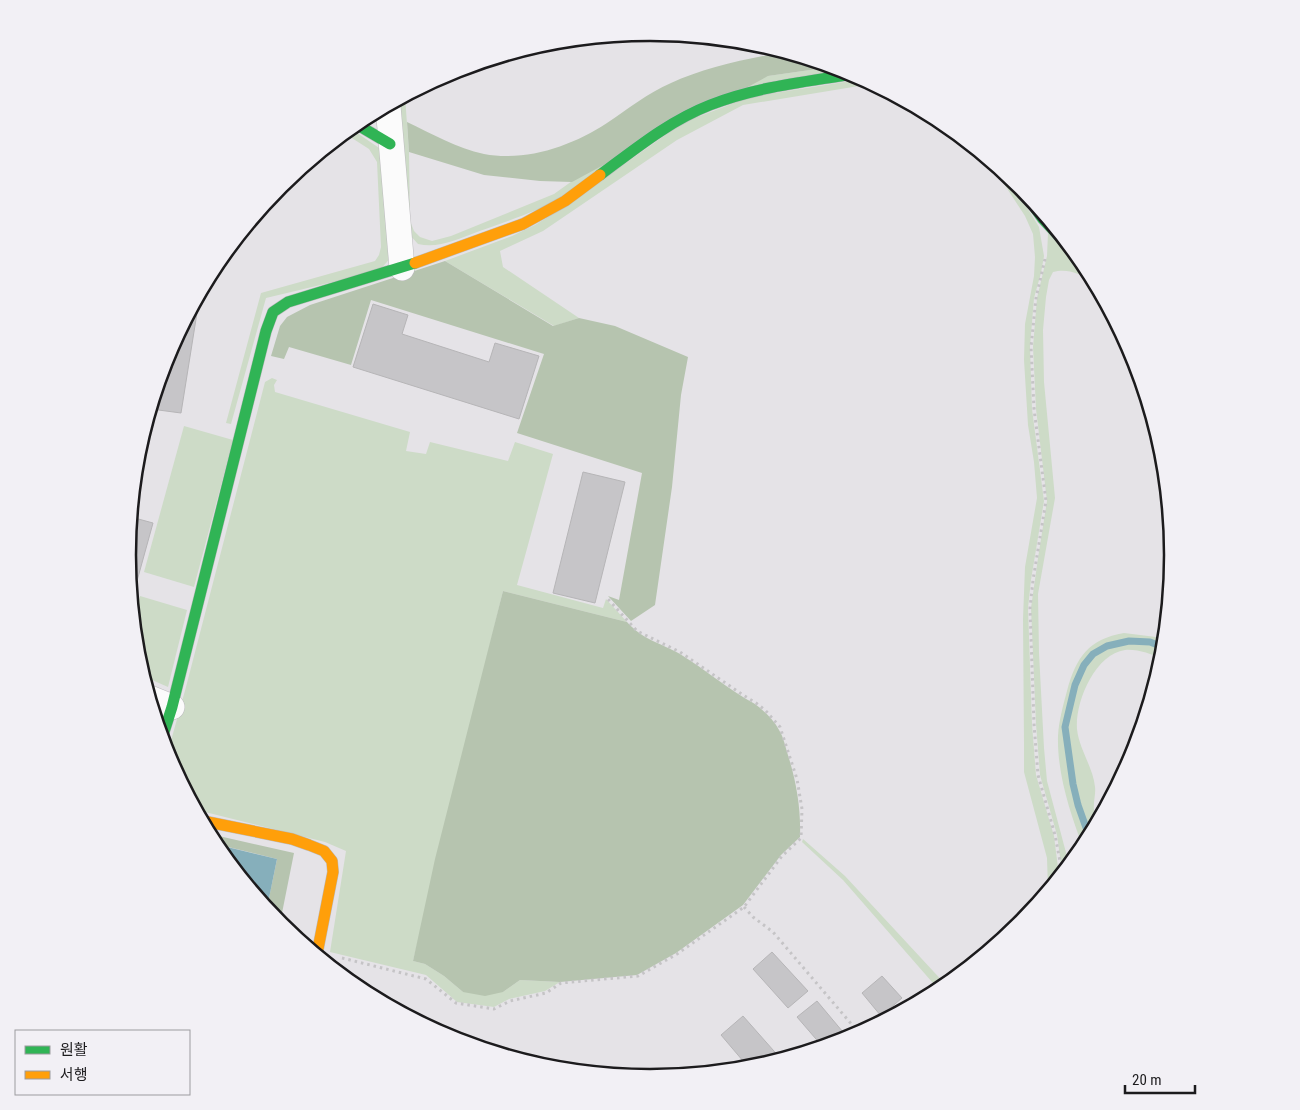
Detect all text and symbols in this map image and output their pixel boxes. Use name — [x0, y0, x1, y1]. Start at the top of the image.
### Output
legend — [15, 1030, 190, 1095]
text: 원활 — [60, 1041, 88, 1059]
scale bar — [1125, 1062, 1195, 1094]
text: 서행 — [60, 1066, 88, 1084]
text: 20 m — [1132, 1071, 1162, 1089]

